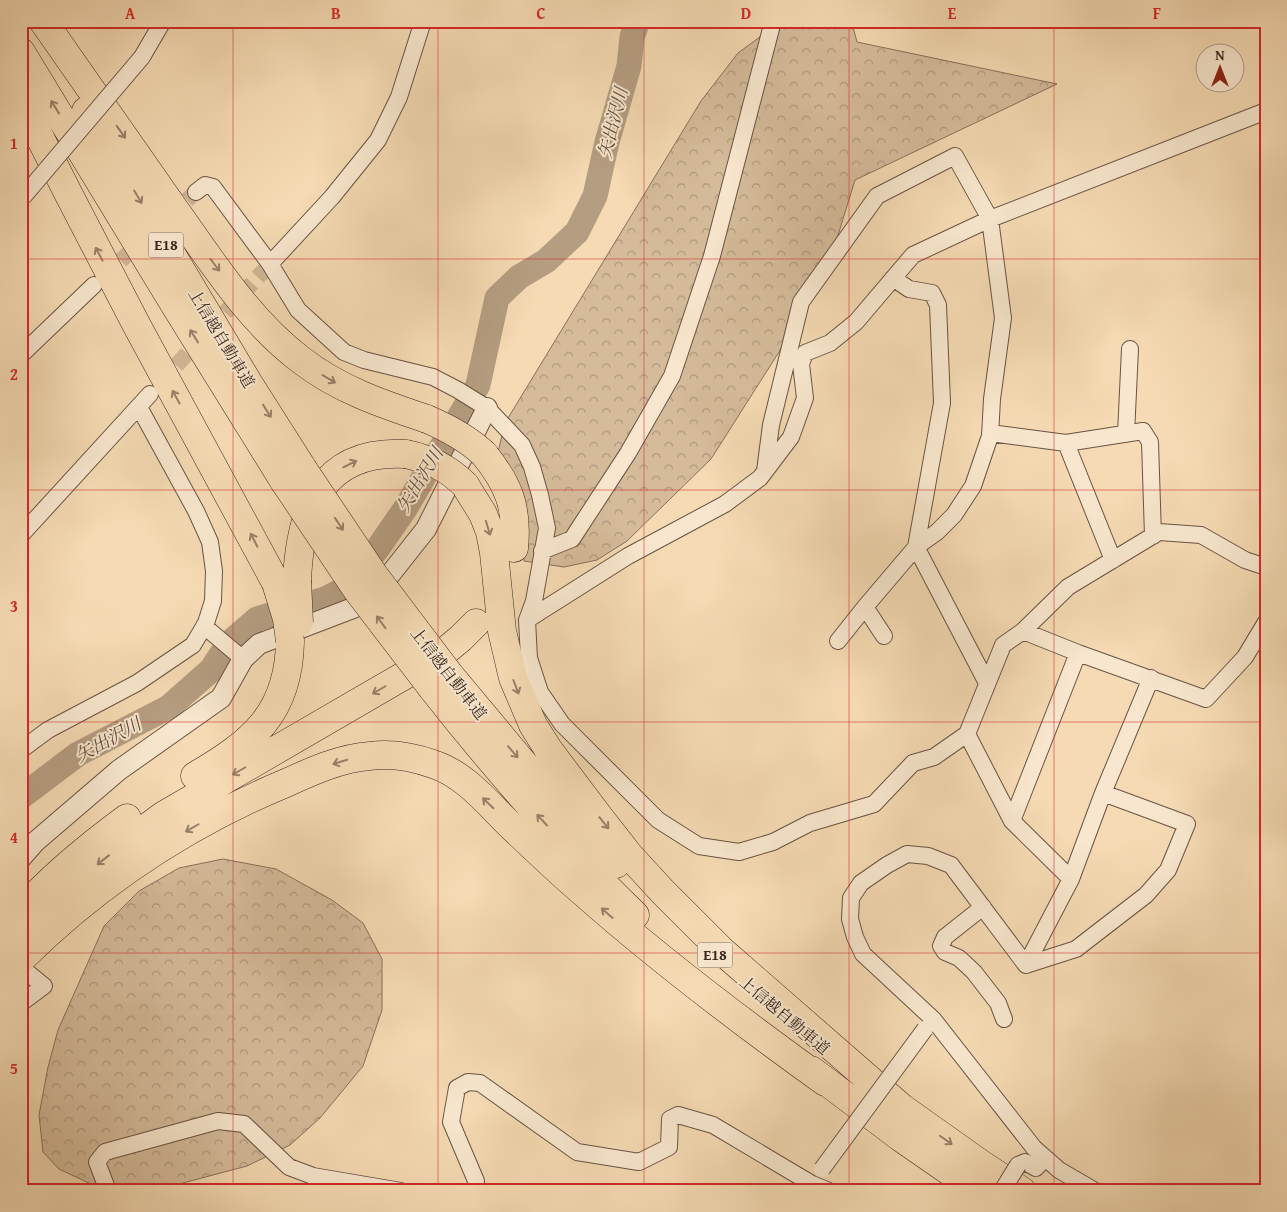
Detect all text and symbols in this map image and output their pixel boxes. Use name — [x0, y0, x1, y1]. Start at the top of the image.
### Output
text: A — [125, 1, 136, 25]
text: B — [331, 1, 341, 25]
text: C — [536, 1, 546, 25]
text: D — [741, 1, 751, 25]
text: E — [948, 1, 957, 25]
text: F — [1153, 1, 1161, 25]
north arrow — [1194, 42, 1244, 92]
text: N — [1215, 45, 1225, 65]
water label: 矢出沢川 — [591, 83, 635, 161]
one-way arrow — [50, 100, 61, 114]
one-way arrow — [116, 125, 126, 139]
text: 1 — [10, 131, 18, 155]
one-way arrow — [133, 189, 143, 203]
road number: E18 — [148, 232, 184, 258]
one-way arrow — [94, 247, 104, 262]
one-way arrow — [210, 258, 220, 272]
street label: 上信越自動車道 — [183, 284, 261, 392]
one-way arrow — [188, 329, 198, 343]
text: 2 — [10, 362, 18, 386]
one-way arrow — [322, 374, 336, 384]
one-way arrow — [171, 390, 181, 405]
one-way arrow — [261, 404, 272, 418]
water label: 矢出沢川 — [389, 440, 451, 518]
one-way arrow — [343, 459, 358, 469]
one-way arrow — [334, 517, 344, 531]
one-way arrow — [483, 520, 493, 536]
one-way arrow — [249, 533, 258, 548]
text: 3 — [10, 594, 18, 618]
one-way arrow — [376, 615, 386, 629]
street label: 上信越自動車道 — [405, 621, 493, 725]
one-way arrow — [512, 679, 521, 695]
one-way arrow — [373, 686, 387, 696]
water label: 矢出沢川 — [70, 709, 148, 769]
one-way arrow — [507, 745, 518, 758]
one-way arrow — [333, 758, 349, 768]
one-way arrow — [232, 767, 246, 777]
one-way arrow — [482, 797, 494, 809]
one-way arrow — [536, 814, 548, 827]
one-way arrow — [598, 816, 609, 829]
one-way arrow — [186, 824, 200, 834]
text: 4 — [10, 825, 18, 849]
one-way arrow — [97, 854, 110, 865]
one-way arrow — [601, 908, 614, 919]
road number: E18 — [698, 942, 732, 968]
street label: 上信越自動車道 — [734, 970, 836, 1060]
text: 5 — [10, 1056, 18, 1080]
one-way arrow — [938, 1135, 952, 1145]

